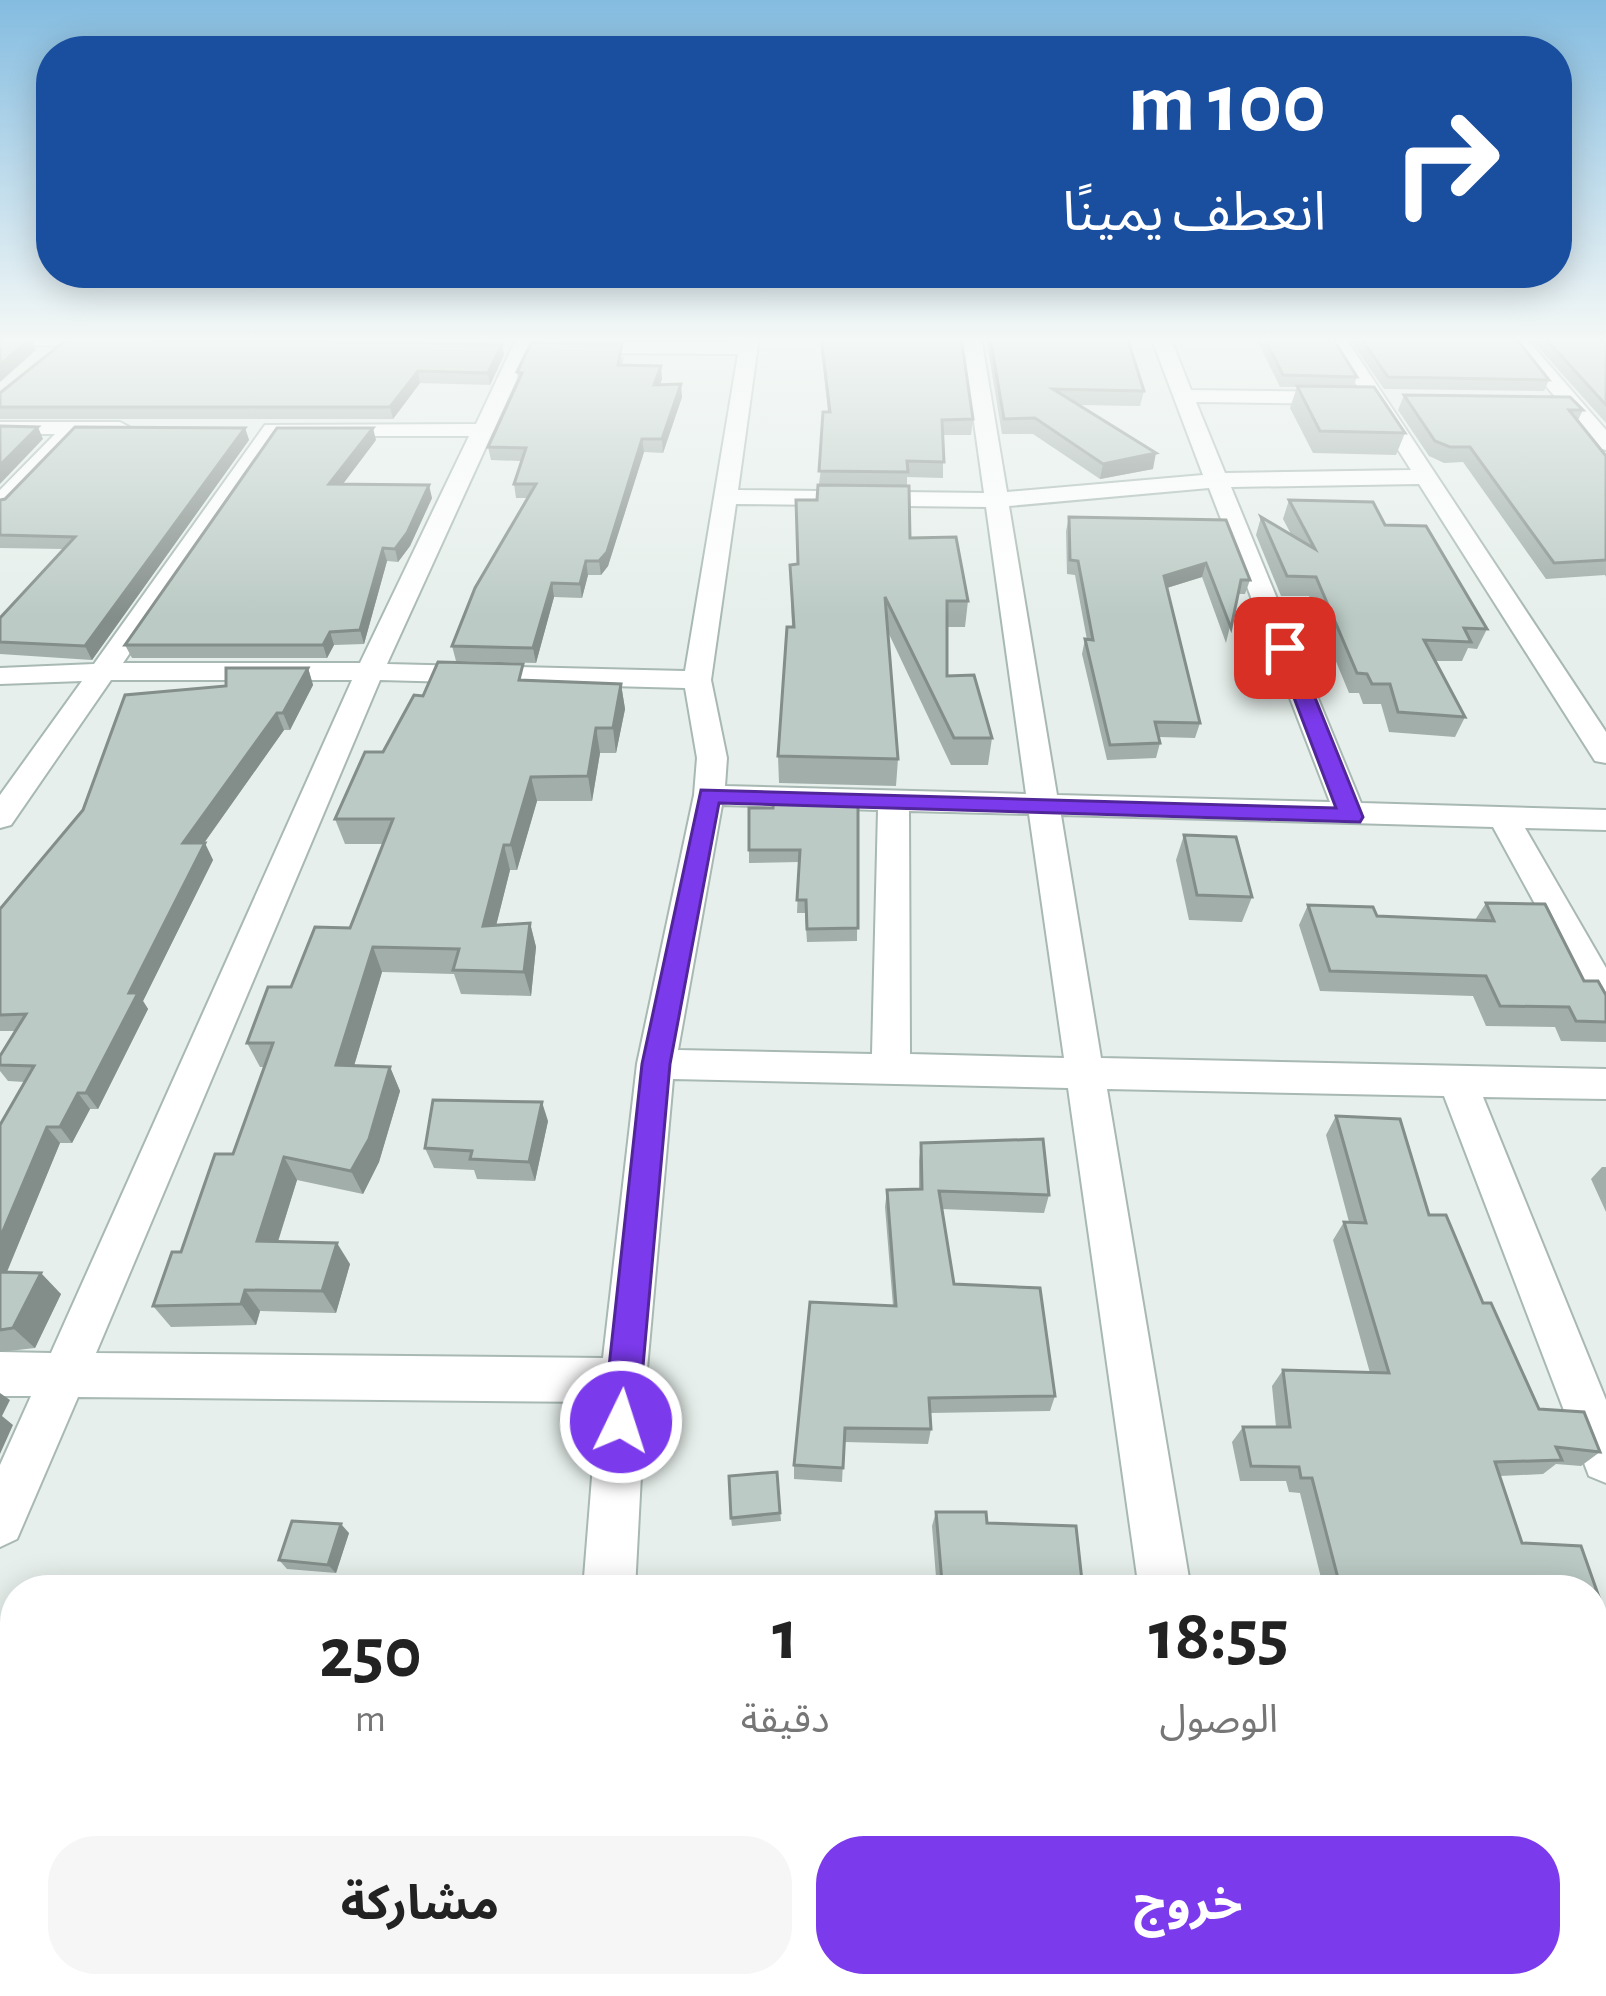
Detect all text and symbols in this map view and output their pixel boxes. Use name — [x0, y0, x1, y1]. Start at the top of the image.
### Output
text: 100 m — [1128, 63, 1326, 147]
icon: right — [1368, 84, 1524, 240]
text: انعطف يمينًا — [1062, 187, 1326, 241]
pin — [1234, 597, 1336, 699]
icon: arrive — [1252, 615, 1318, 681]
position arrow — [558, 1359, 684, 1485]
text: 1 — [772, 1600, 798, 1672]
text: 18:55 — [1149, 1600, 1289, 1672]
text: 250 — [319, 1618, 422, 1690]
text: m — [355, 1700, 386, 1739]
text: دقيقة — [741, 1701, 830, 1740]
text: الوصول — [1160, 1701, 1278, 1740]
button: مشاركة — [48, 1836, 792, 1974]
button: خروج — [816, 1836, 1560, 1974]

